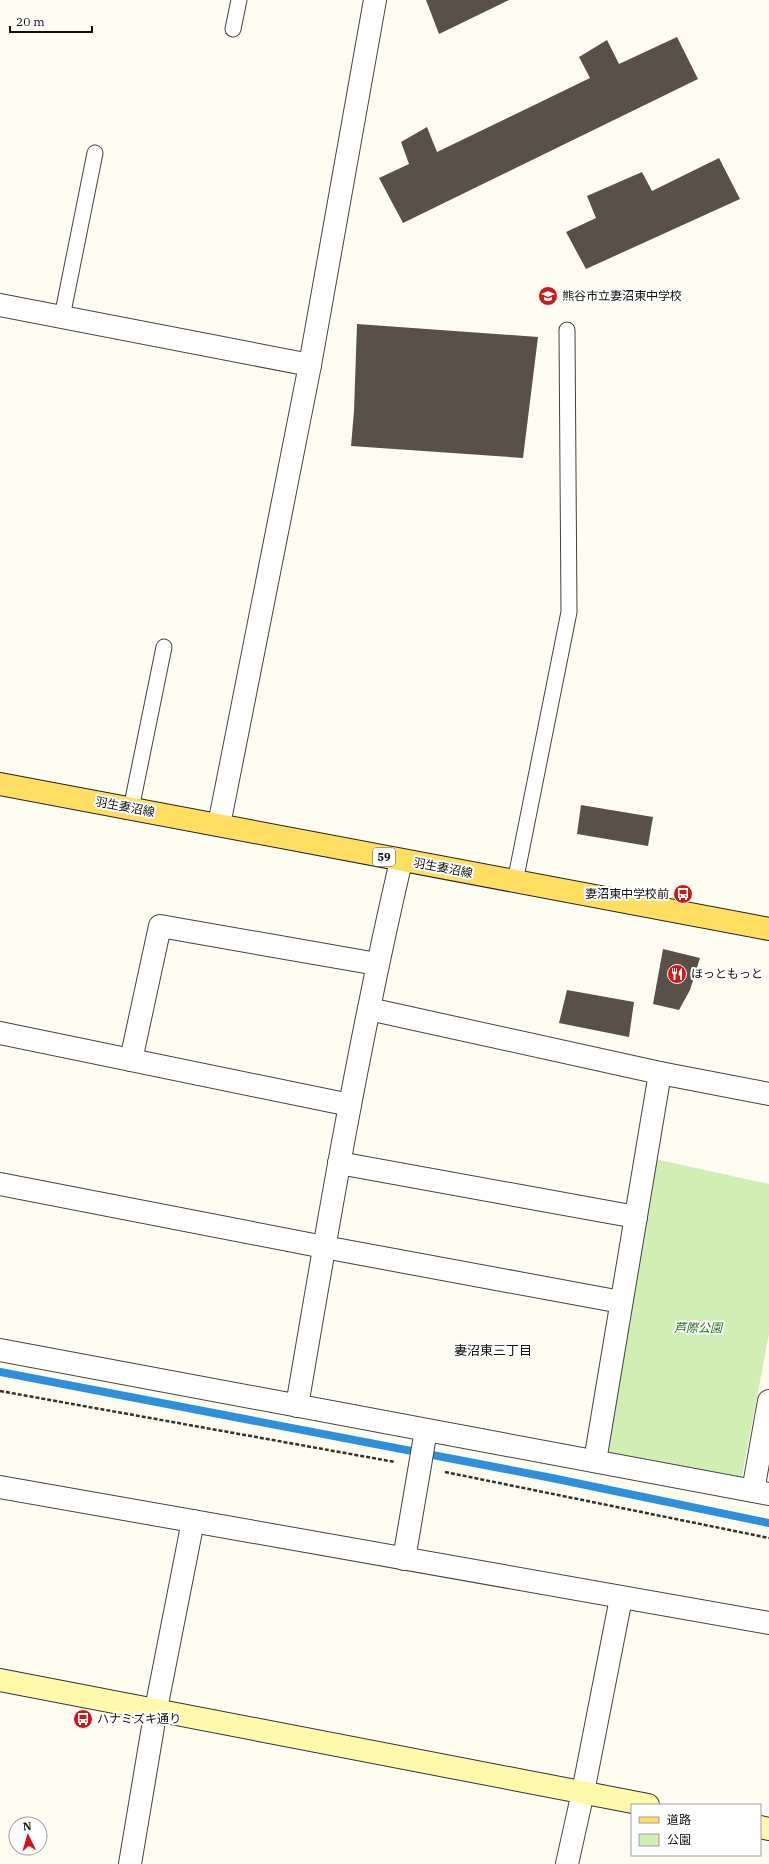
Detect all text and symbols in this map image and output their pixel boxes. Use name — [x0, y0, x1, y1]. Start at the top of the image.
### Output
scale bar — [10, 8, 92, 34]
text: 20 m — [16, 14, 45, 29]
school or university icon: 熊谷市立妻沼東中学校 — [537, 285, 559, 307]
place label: 熊谷市立妻沼東中学校 — [562, 288, 682, 303]
street label: 羽生妻沼線 — [94, 793, 156, 820]
road number: 59 — [373, 848, 395, 866]
street label: 羽生妻沼線 — [412, 854, 474, 881]
bus stop icon: 妻沼東中学校前 — [672, 883, 694, 905]
place label: 妻沼東中学校前 — [585, 886, 669, 901]
restaurant icon: ほっともっと — [666, 963, 688, 985]
place label: ほっともっと — [691, 966, 763, 981]
park label: 芦際公園 — [674, 1320, 724, 1335]
district label: 妻沼東三丁目 — [454, 1342, 532, 1359]
bus stop icon: ハナミズキ通り — [72, 1708, 94, 1730]
place label: ハナミズキ通り — [97, 1711, 181, 1726]
legend — [631, 1804, 761, 1856]
text: 道路 — [667, 1812, 691, 1827]
north arrow — [8, 1816, 48, 1856]
text: N — [22, 1819, 32, 1833]
text: 公園 — [667, 1832, 691, 1847]

